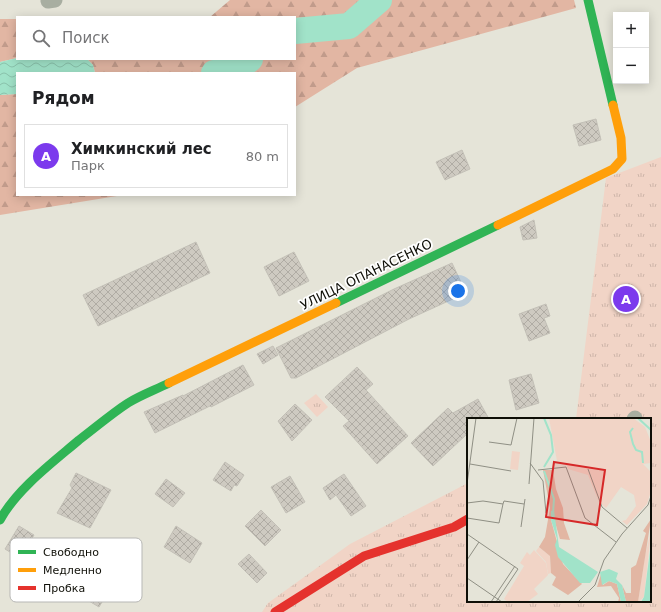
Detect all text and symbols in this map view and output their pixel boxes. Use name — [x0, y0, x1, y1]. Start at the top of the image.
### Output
map controls — [613, 12, 649, 84]
button: + — [613, 12, 649, 48]
search box — [16, 16, 296, 60]
icon: search — [30, 27, 52, 49]
text: Поиск — [62, 29, 110, 47]
button: − — [613, 48, 649, 84]
text: Рядом — [32, 88, 95, 108]
text: Химкинский лес — [71, 140, 212, 158]
text: A — [41, 149, 51, 164]
text: 80 m — [246, 149, 279, 164]
text: Парк — [71, 158, 105, 173]
street label: УЛИЦА ОПАНАСЕНКО — [298, 236, 435, 313]
your location — [448, 281, 468, 301]
pin: A — [613, 284, 639, 314]
inset map — [467, 418, 651, 602]
legend — [10, 538, 142, 602]
text: Свободно — [43, 546, 99, 559]
text: Медленно — [43, 564, 102, 577]
text: Пробка — [43, 582, 85, 595]

